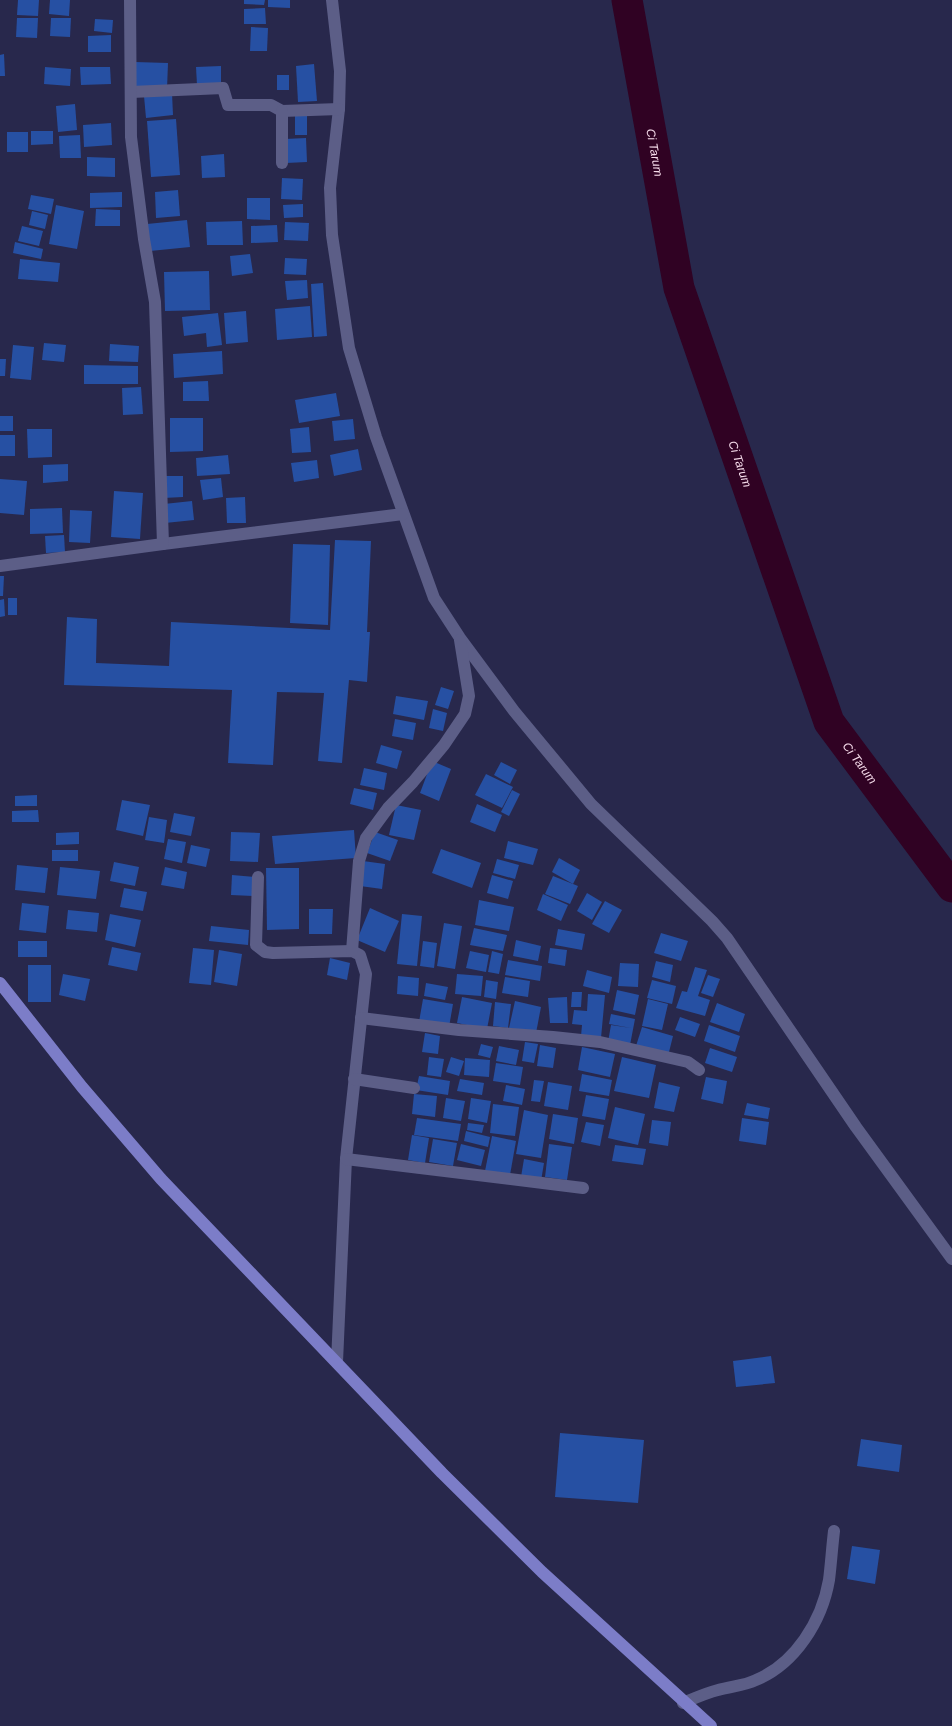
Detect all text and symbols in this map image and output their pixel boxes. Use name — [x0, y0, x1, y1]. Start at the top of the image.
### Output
water label: Ci Tarum — [643, 128, 666, 178]
water label: Ci Tarum — [725, 439, 754, 489]
water label: Ci Tarum — [840, 739, 880, 787]

